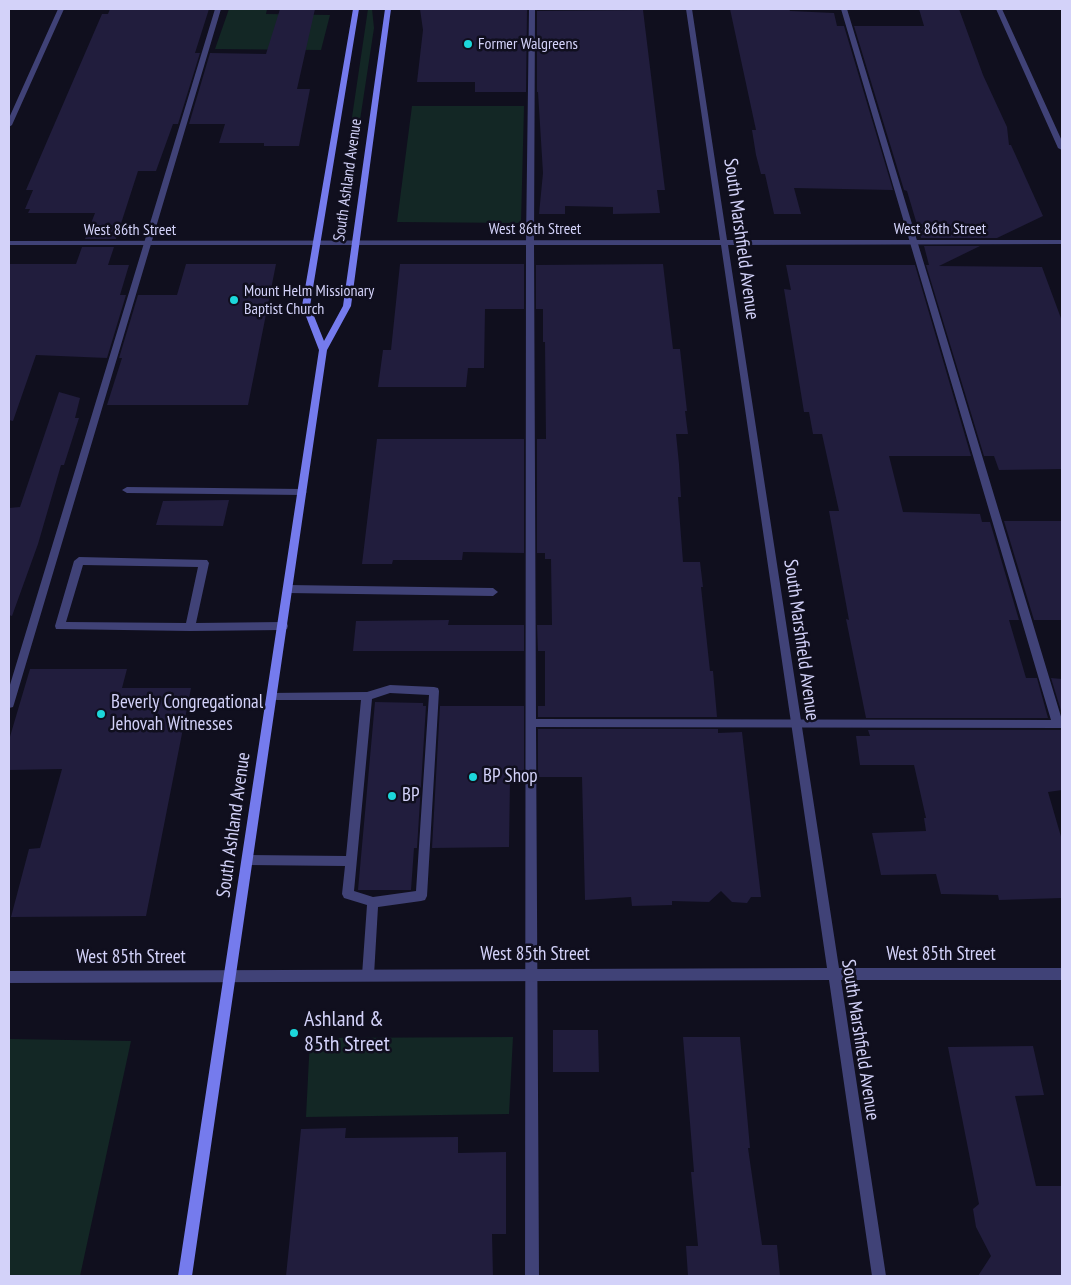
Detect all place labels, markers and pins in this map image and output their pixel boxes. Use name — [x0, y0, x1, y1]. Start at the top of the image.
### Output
place label: Former Walgreens — [478, 34, 578, 54]
marker: Former Walgreens — [462, 38, 474, 50]
place label: Mount Helm Missionary Baptist Church — [244, 281, 374, 319]
marker: Mount Helm Missionary Baptist Church — [228, 294, 240, 306]
place label: Beverly Congregational Jehovah Witnesses — [111, 692, 263, 736]
marker: Beverly Congregational Jehovah Witnesses — [95, 708, 107, 720]
place label: BP Shop — [483, 766, 538, 788]
marker: BP Shop — [467, 771, 479, 783]
place label: BP — [402, 785, 420, 807]
marker: BP — [386, 790, 398, 802]
place label: Ashland & 85th Street — [304, 1007, 390, 1058]
marker: Ashland & 85th Street — [288, 1027, 300, 1039]

